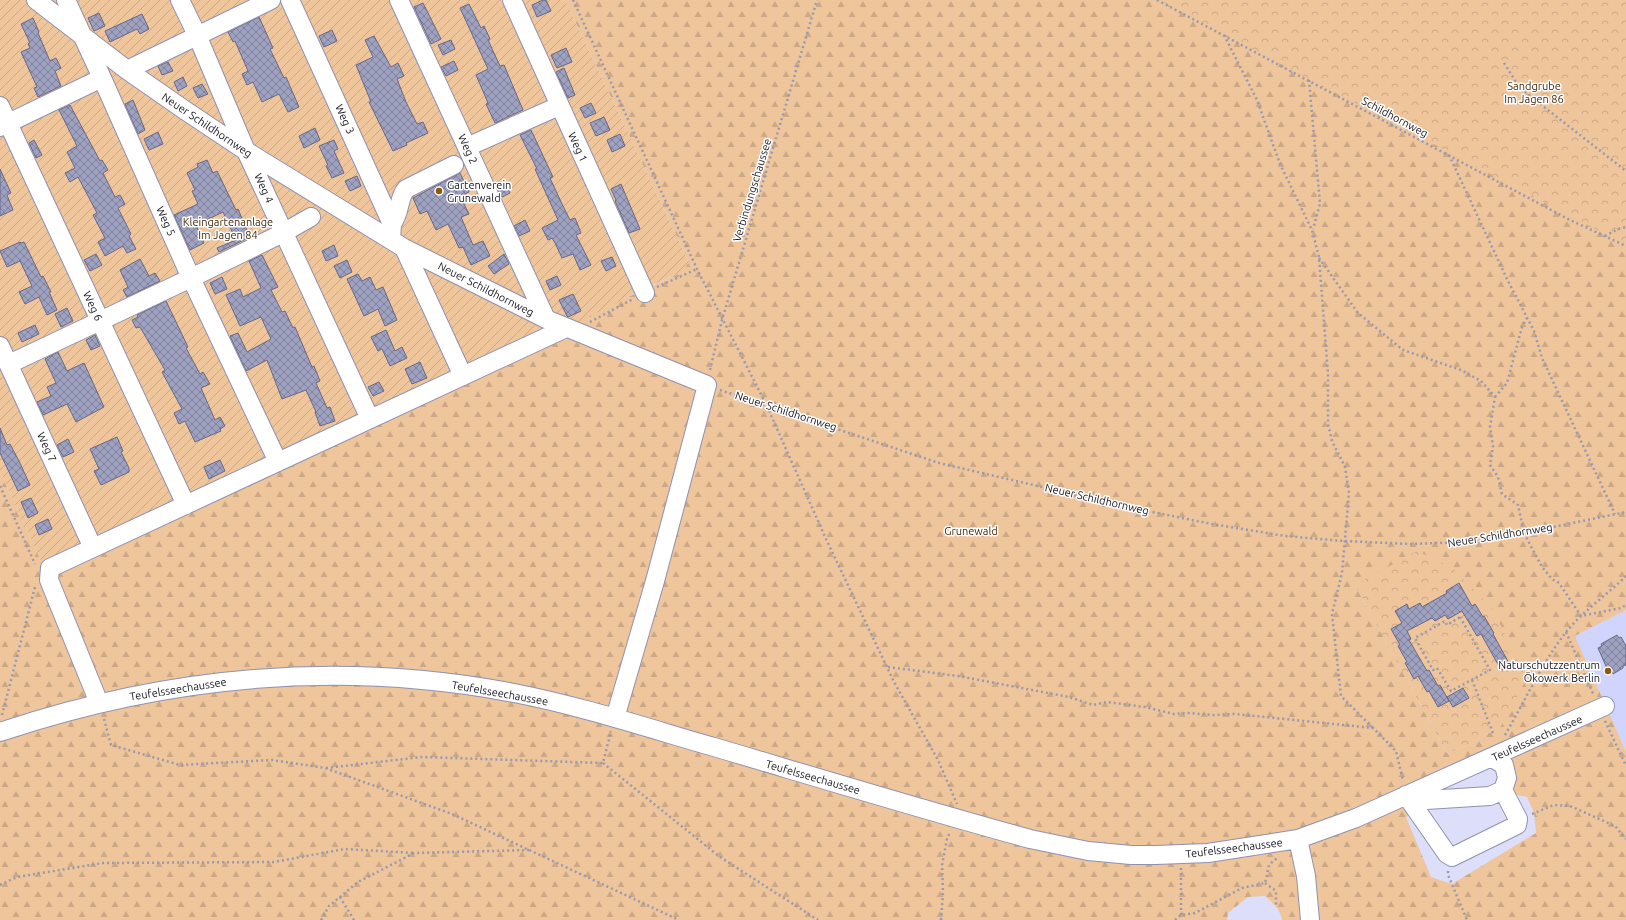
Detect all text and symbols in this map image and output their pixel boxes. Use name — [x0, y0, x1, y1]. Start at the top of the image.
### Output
park label: Sandgrube Im Jagen 86 — [1504, 80, 1564, 105]
street label: Neuer Schildhornweg — [160, 90, 254, 160]
street label: Schildhornweg — [1360, 95, 1430, 139]
street label: Weg 3 — [333, 102, 357, 136]
street label: Weg 1 — [566, 130, 590, 164]
street label: Weg 2 — [456, 132, 480, 166]
street label: Verbindungschaussee — [731, 137, 773, 243]
street label: Weg 4 — [252, 171, 276, 205]
place label: Gartenverein Grunewald — [447, 179, 511, 204]
marker: Gartenverein Grunewald — [434, 186, 444, 196]
street label: Weg 5 — [154, 204, 178, 238]
park label: Kleingartenanlage Im Jagen 84 — [183, 216, 273, 241]
street label: Neuer Schildhornweg — [436, 260, 536, 318]
street label: Weg 6 — [81, 289, 105, 323]
street label: Neuer Schildhornweg — [734, 389, 838, 433]
street label: Weg 7 — [35, 430, 59, 464]
street label: Neuer Schildhornweg — [1044, 481, 1150, 517]
street label: Neuer Schildhornweg — [1447, 521, 1553, 549]
park label: Grunewald — [944, 525, 998, 537]
place label: Naturschutzzentrum Ökowerk Berlin — [1498, 659, 1600, 684]
marker: Naturschutzzentrum Ökowerk Berlin — [1603, 666, 1613, 676]
street label: Teufelsseechaussee — [129, 675, 227, 703]
street label: Teufelsseechaussee — [451, 679, 549, 707]
street label: Teufelsseechaussee — [1490, 713, 1584, 763]
street label: Teufelsseechaussee — [764, 758, 862, 796]
street label: Teufelsseechaussee — [1185, 836, 1283, 860]

